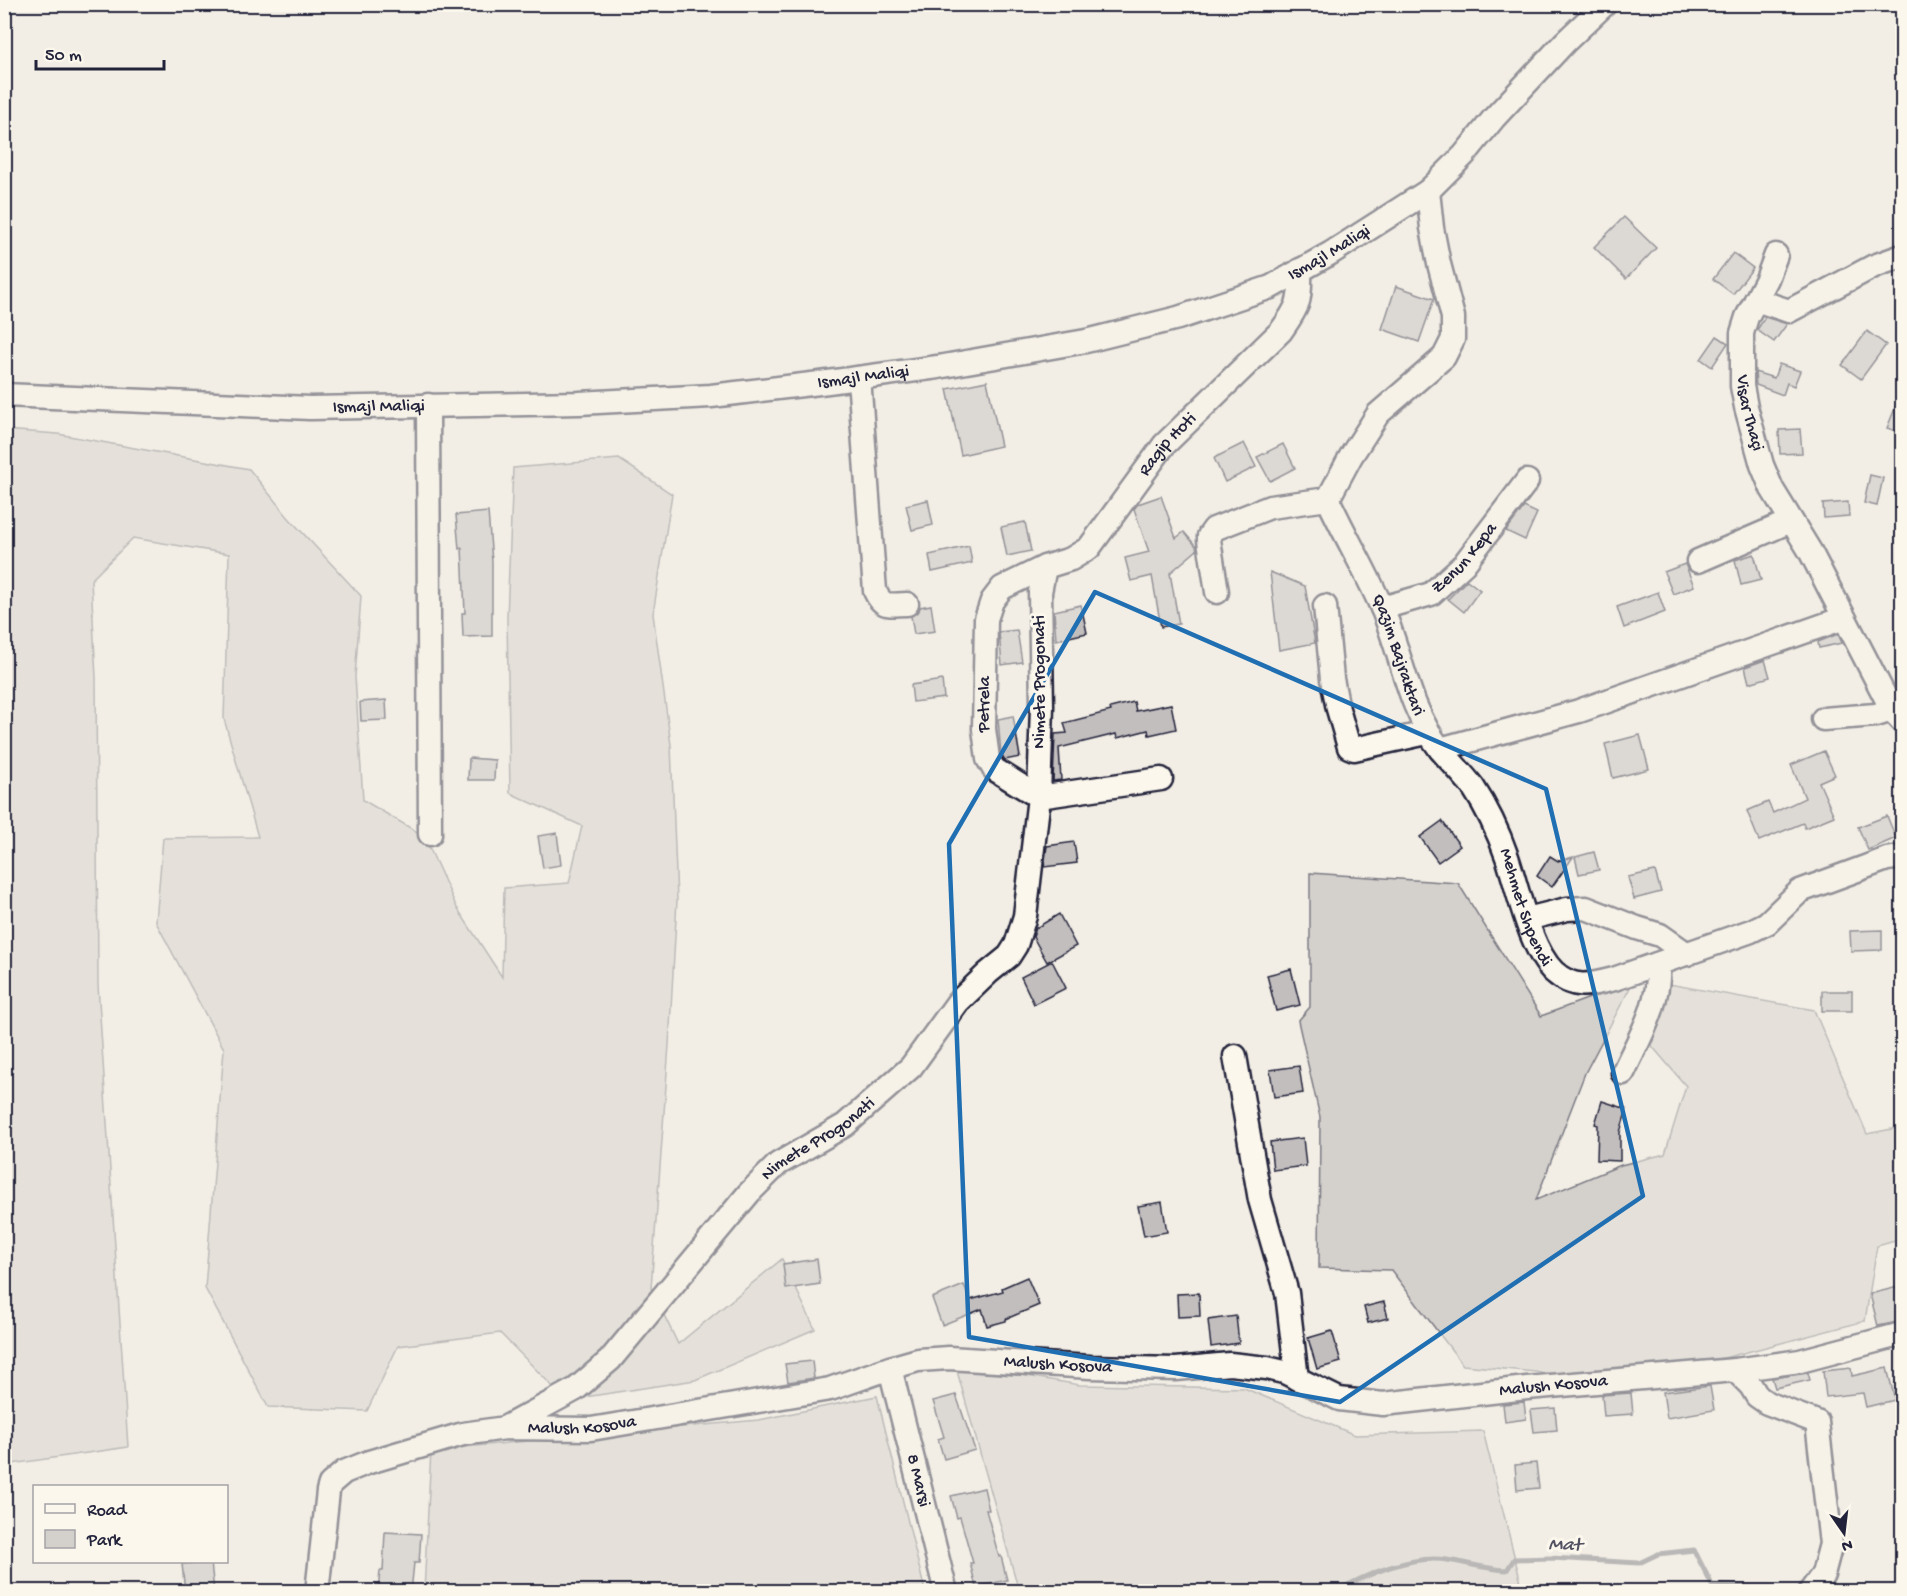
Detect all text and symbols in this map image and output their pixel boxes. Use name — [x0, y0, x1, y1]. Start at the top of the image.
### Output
scale bar — [36, 33, 164, 71]
text: 50 m — [45, 46, 82, 67]
street label: Ismajl Maliqi — [1284, 220, 1374, 286]
street label: Ismajl Maliqi — [816, 361, 911, 394]
street label: Visar Thaçi — [1731, 374, 1768, 453]
street label: Ismajl Maliqi — [332, 395, 425, 418]
street label: Ragip Hoti — [1134, 408, 1201, 480]
street label: Zenun Kepa — [1427, 518, 1503, 599]
street label: Qazim Bajraktari — [1367, 591, 1429, 719]
street label: Nimete Progonati — [1030, 615, 1051, 749]
street label: Petrela — [973, 675, 995, 734]
street label: Mehmet Shpendi — [1494, 846, 1556, 971]
street label: Nimete Progonati — [757, 1093, 880, 1185]
street label: Malush Kosova — [1003, 1351, 1113, 1378]
street label: Malush Kosova — [1498, 1370, 1609, 1402]
street label: Malush Kosova — [528, 1411, 639, 1440]
street label: 8 Marsi — [901, 1452, 935, 1509]
legend — [33, 1485, 228, 1563]
text: Road — [87, 1501, 128, 1522]
north arrow — [1814, 1503, 1874, 1563]
text: Park — [86, 1531, 123, 1552]
water label: Mat — [1548, 1534, 1586, 1558]
text: N — [1839, 1534, 1854, 1555]

